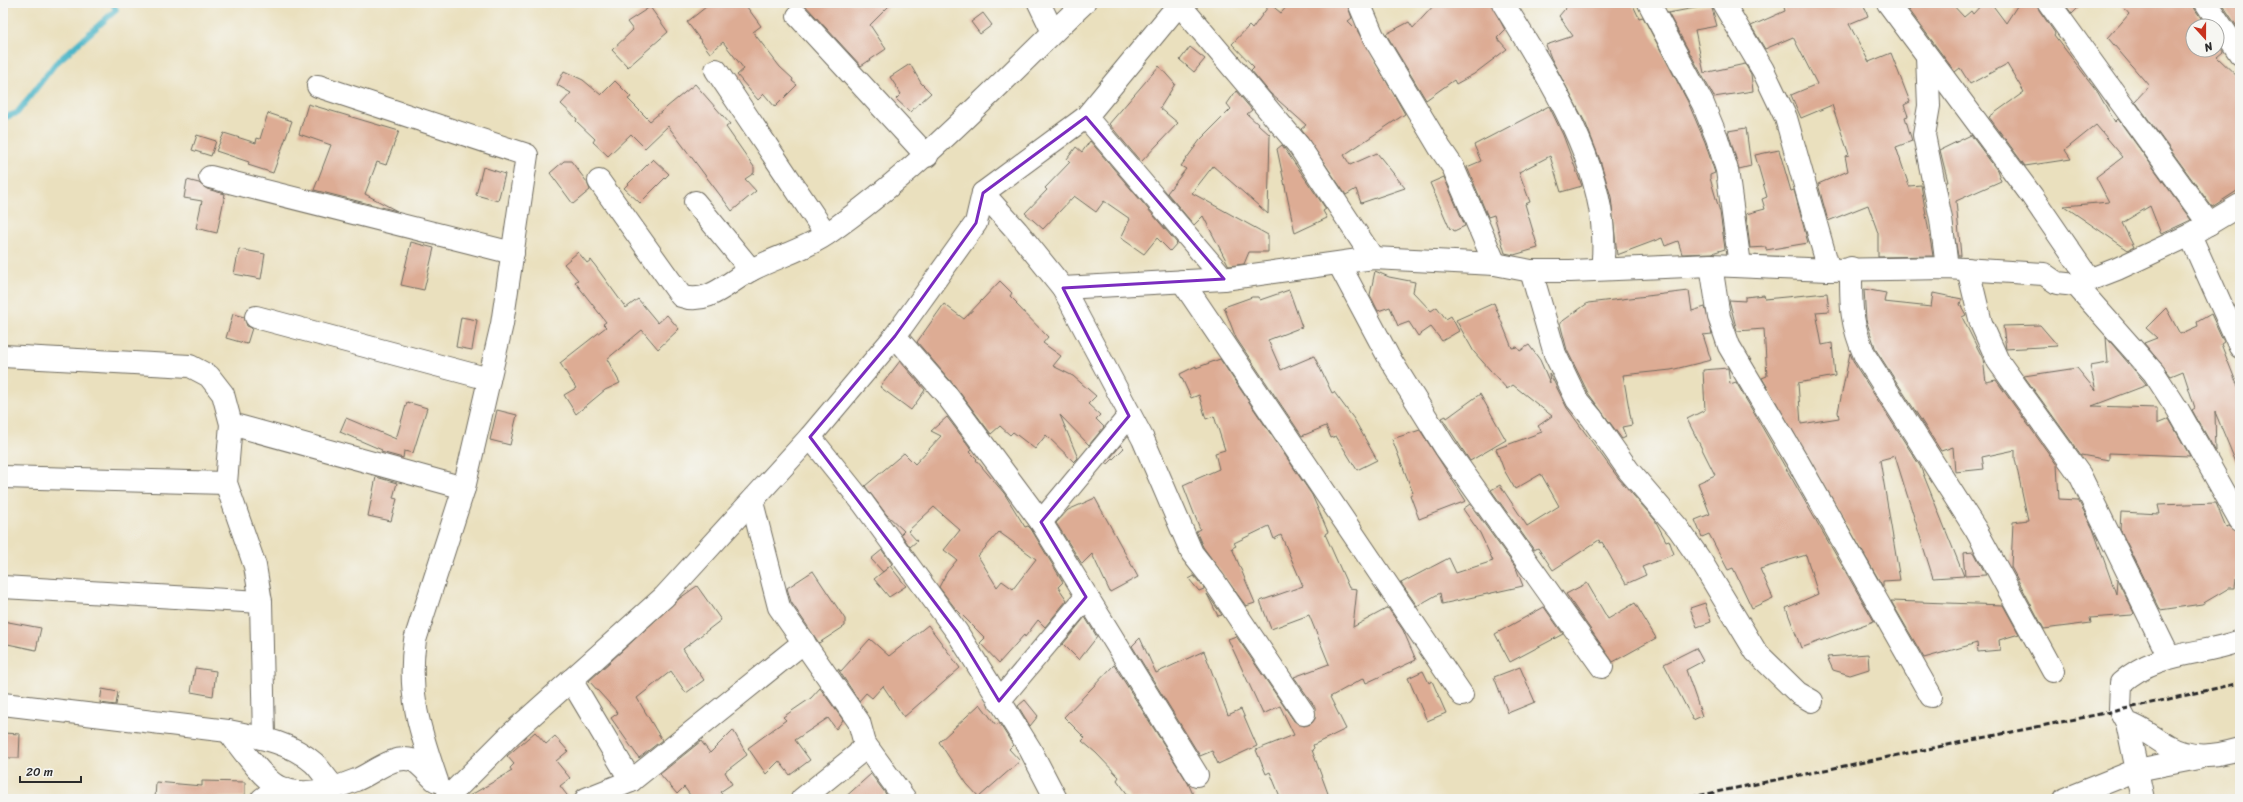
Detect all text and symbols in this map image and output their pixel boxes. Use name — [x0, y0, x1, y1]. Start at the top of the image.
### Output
north arrow — [2185, 18, 2225, 58]
text: N — [2201, 36, 2216, 57]
scale bar — [20, 758, 81, 784]
text: 20 m — [26, 761, 53, 783]

